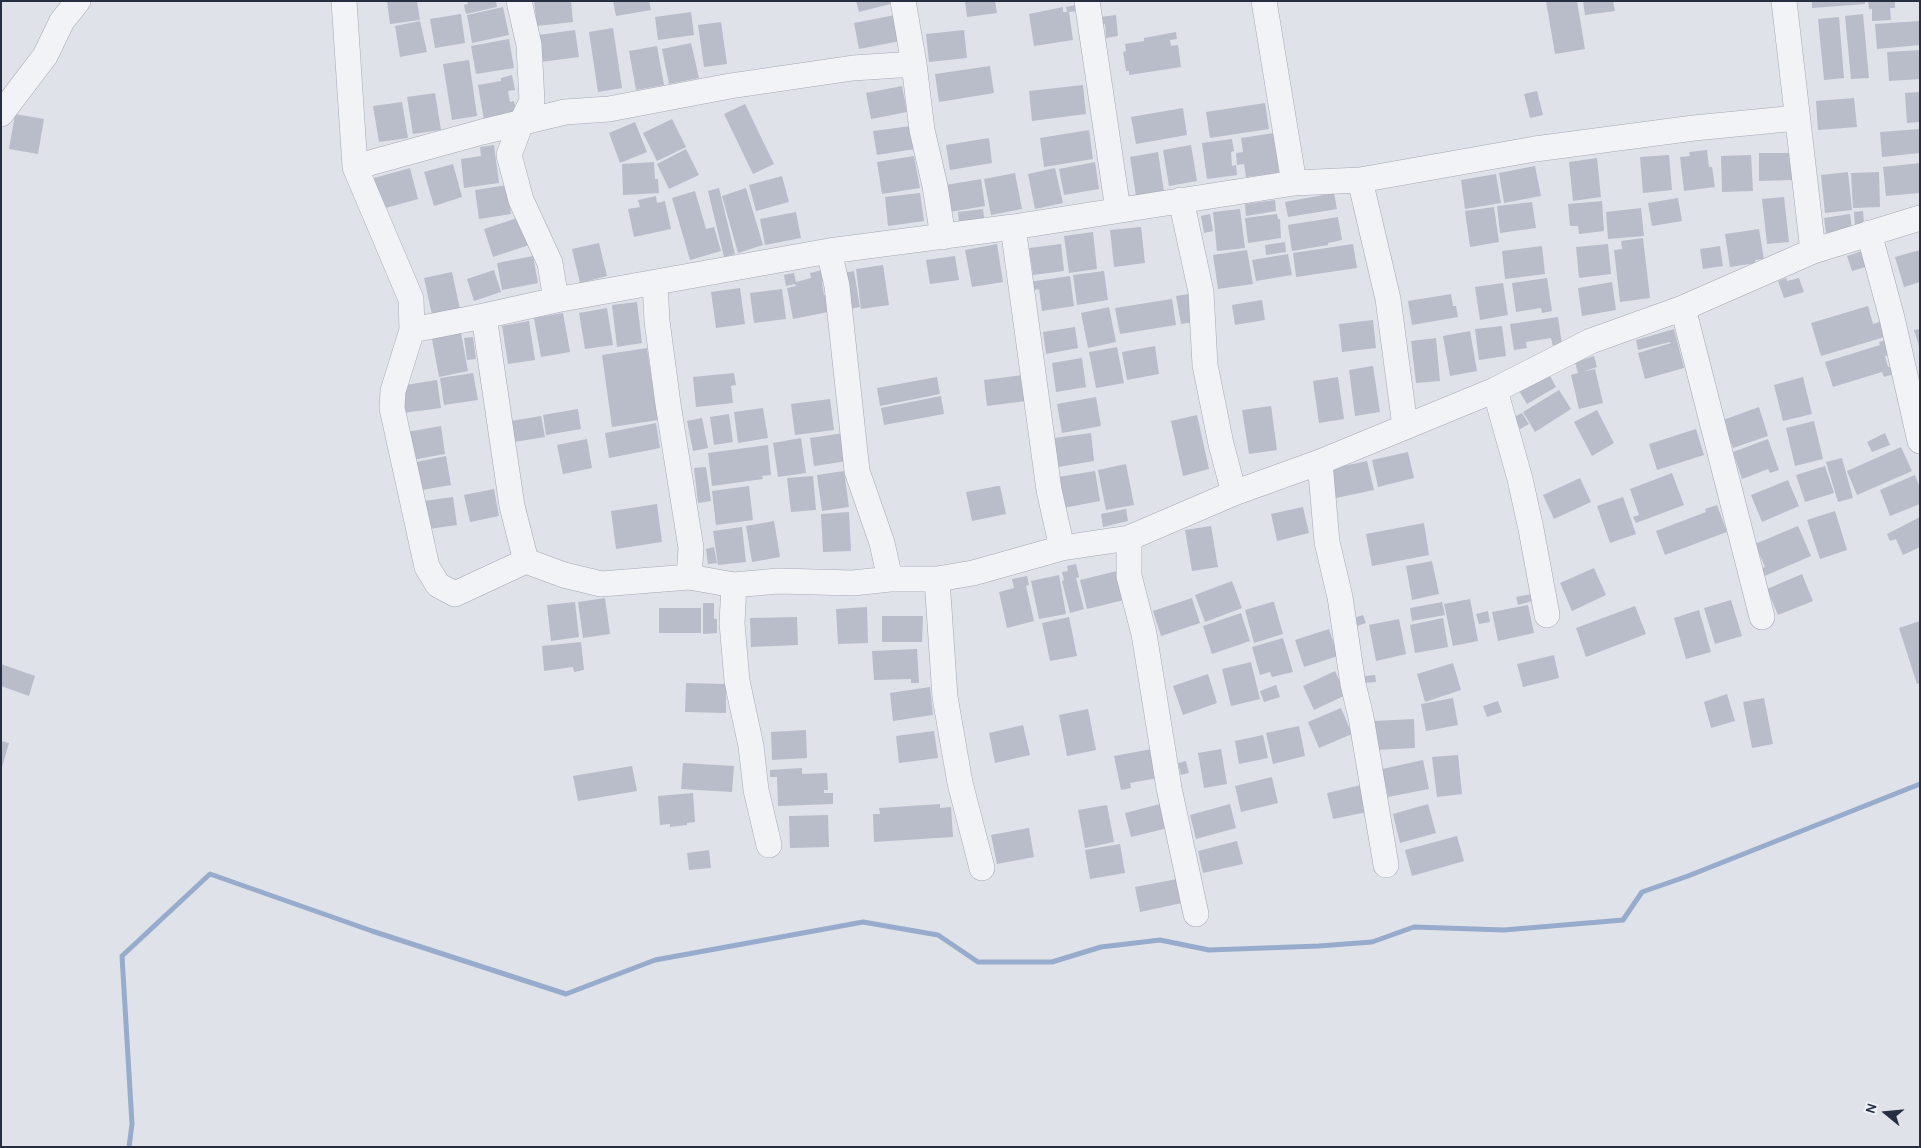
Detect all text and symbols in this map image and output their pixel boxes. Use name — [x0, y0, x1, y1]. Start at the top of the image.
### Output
north arrow — [1861, 1088, 1911, 1138]
text: N — [1862, 1101, 1881, 1116]

